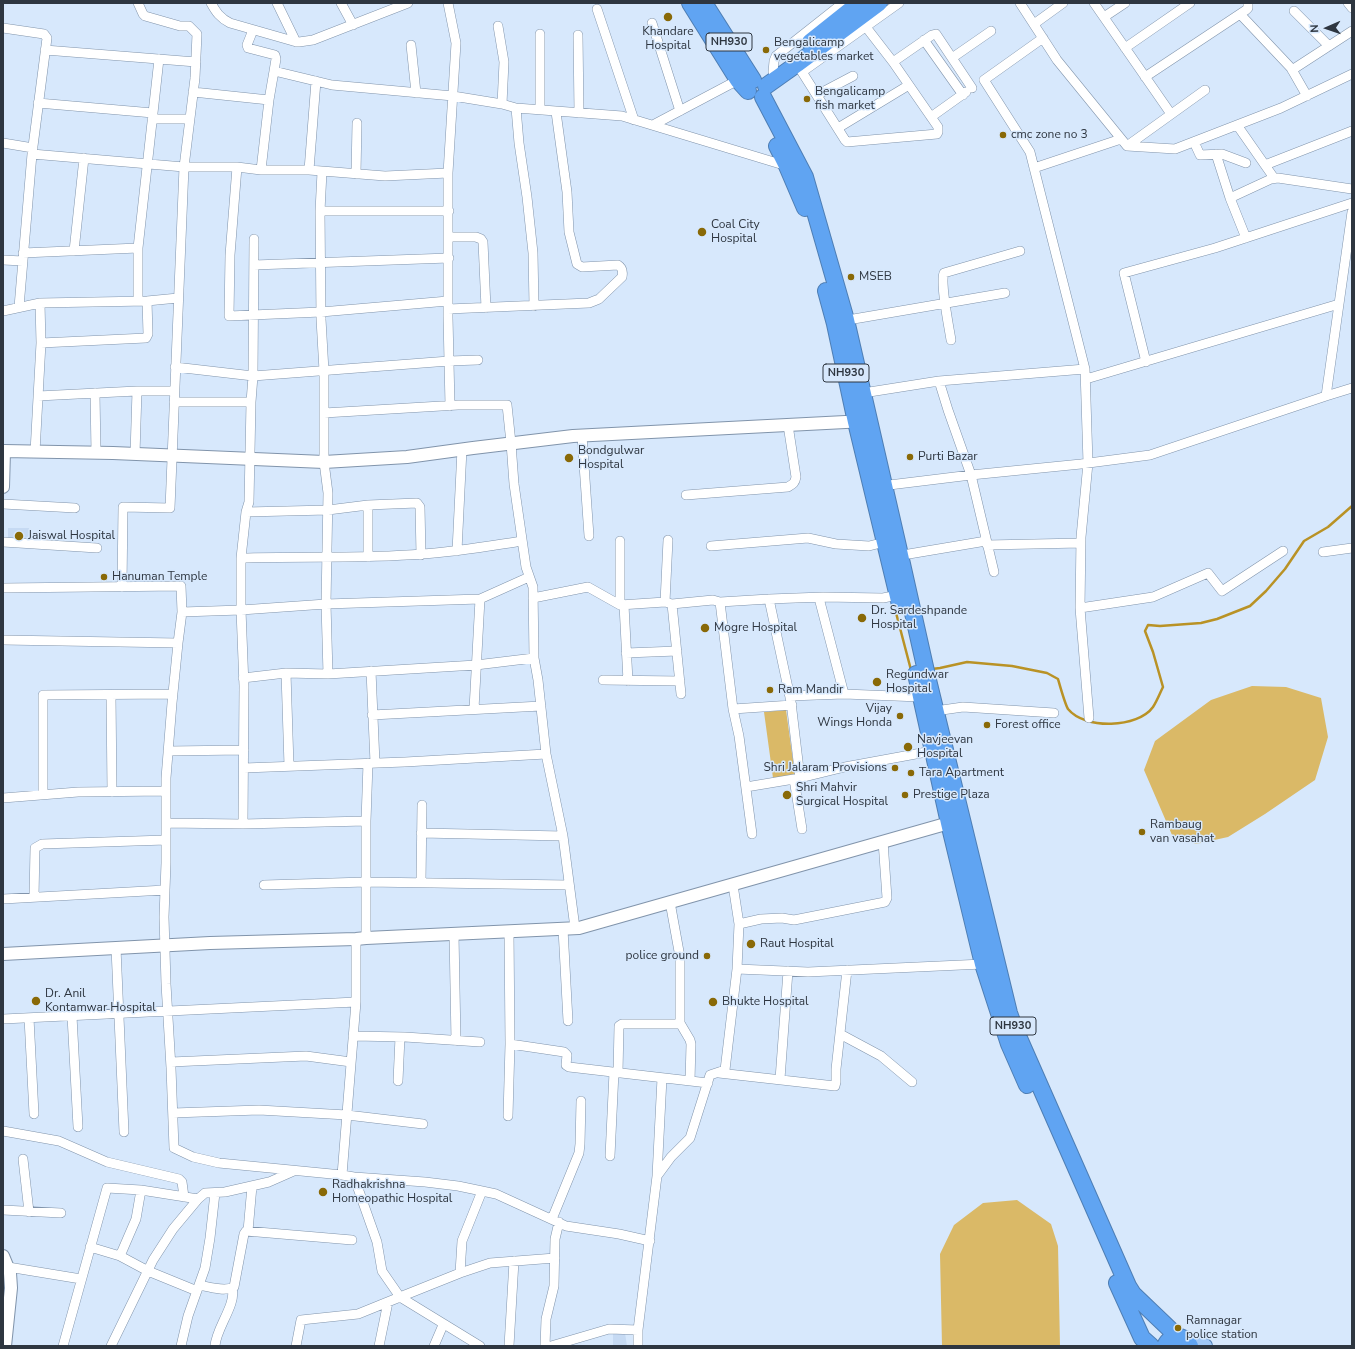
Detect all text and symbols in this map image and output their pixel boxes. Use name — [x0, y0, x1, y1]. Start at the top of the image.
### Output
north arrow — [1307, 8, 1347, 48]
marker: Khandare Hospital — [662, 11, 674, 23]
text: N — [1307, 24, 1322, 33]
place label: Khandare Hospital — [642, 25, 694, 53]
road number: NH930 — [706, 33, 752, 51]
place label: Bengalicamp vegetables market — [774, 36, 874, 64]
marker: Bengalicamp vegetables market — [761, 45, 771, 55]
place label: Bengalicamp fish market — [815, 85, 885, 113]
marker: Bengalicamp fish market — [802, 94, 812, 104]
place label: cmc zone no 3 — [1011, 128, 1088, 142]
marker: cmc zone no 3 — [998, 130, 1008, 140]
place label: Coal City Hospital — [711, 218, 760, 246]
marker: Coal City Hospital — [696, 226, 708, 238]
place label: MSEB — [859, 270, 892, 284]
marker: MSEB — [846, 272, 856, 282]
road number: NH930 — [823, 364, 869, 382]
place label: Bondgulwar Hospital — [578, 444, 644, 472]
place label: Purti Bazar — [918, 450, 978, 464]
marker: Bondgulwar Hospital — [563, 452, 575, 464]
marker: Purti Bazar — [905, 452, 915, 462]
place label: Jaiswal Hospital — [28, 529, 115, 543]
marker: Jaiswal Hospital — [13, 530, 25, 542]
place label: Hanuman Temple — [112, 570, 207, 584]
marker: Hanuman Temple — [99, 572, 109, 582]
place label: Dr. Sardeshpande Hospital — [871, 604, 967, 632]
marker: Dr. Sardeshpande Hospital — [856, 612, 868, 624]
place label: Mogre Hospital — [714, 621, 797, 635]
marker: Mogre Hospital — [699, 622, 711, 634]
place label: Regundwar Hospital — [886, 668, 948, 696]
marker: Regundwar Hospital — [871, 676, 883, 688]
place label: Ram Mandir — [778, 683, 843, 697]
marker: Ram Mandir — [765, 685, 775, 695]
place label: Vijay Wings Honda — [817, 702, 892, 730]
marker: Vijay Wings Honda — [895, 711, 905, 721]
place label: Forest office — [995, 718, 1061, 732]
marker: Forest office — [982, 720, 992, 730]
place label: Navjeevan Hospital — [917, 733, 973, 761]
marker: Navjeevan Hospital — [902, 741, 914, 753]
place label: Shri Jalaram Provisions — [763, 761, 887, 775]
marker: Shri Jalaram Provisions — [890, 763, 900, 773]
place label: Tara Apartment — [919, 766, 1004, 780]
marker: Tara Apartment — [906, 768, 916, 778]
place label: Shri Mahvir Surgical Hospital — [796, 781, 888, 809]
place label: Prestige Plaza — [913, 788, 990, 802]
marker: Shri Mahvir Surgical Hospital — [781, 789, 793, 801]
marker: Prestige Plaza — [900, 790, 910, 800]
place label: Rambaug van vasahat — [1150, 818, 1214, 846]
marker: Rambaug van vasahat — [1137, 827, 1147, 837]
place label: Raut Hospital — [760, 937, 834, 951]
marker: Raut Hospital — [745, 938, 757, 950]
place label: police ground — [626, 949, 699, 963]
marker: police ground — [702, 951, 712, 961]
place label: Dr. Anil Kontamwar Hospital — [45, 987, 156, 1015]
marker: Dr. Anil Kontamwar Hospital — [30, 995, 42, 1007]
place label: Bhukte Hospital — [722, 995, 809, 1009]
marker: Bhukte Hospital — [707, 996, 719, 1008]
road number: NH930 — [990, 1017, 1036, 1035]
place label: Radhakrishna Homeopathic Hospital — [332, 1178, 452, 1206]
marker: Radhakrishna Homeopathic Hospital — [317, 1186, 329, 1198]
place label: Ramnagar police station — [1186, 1314, 1258, 1342]
marker: Ramnagar police station — [1173, 1323, 1183, 1333]

